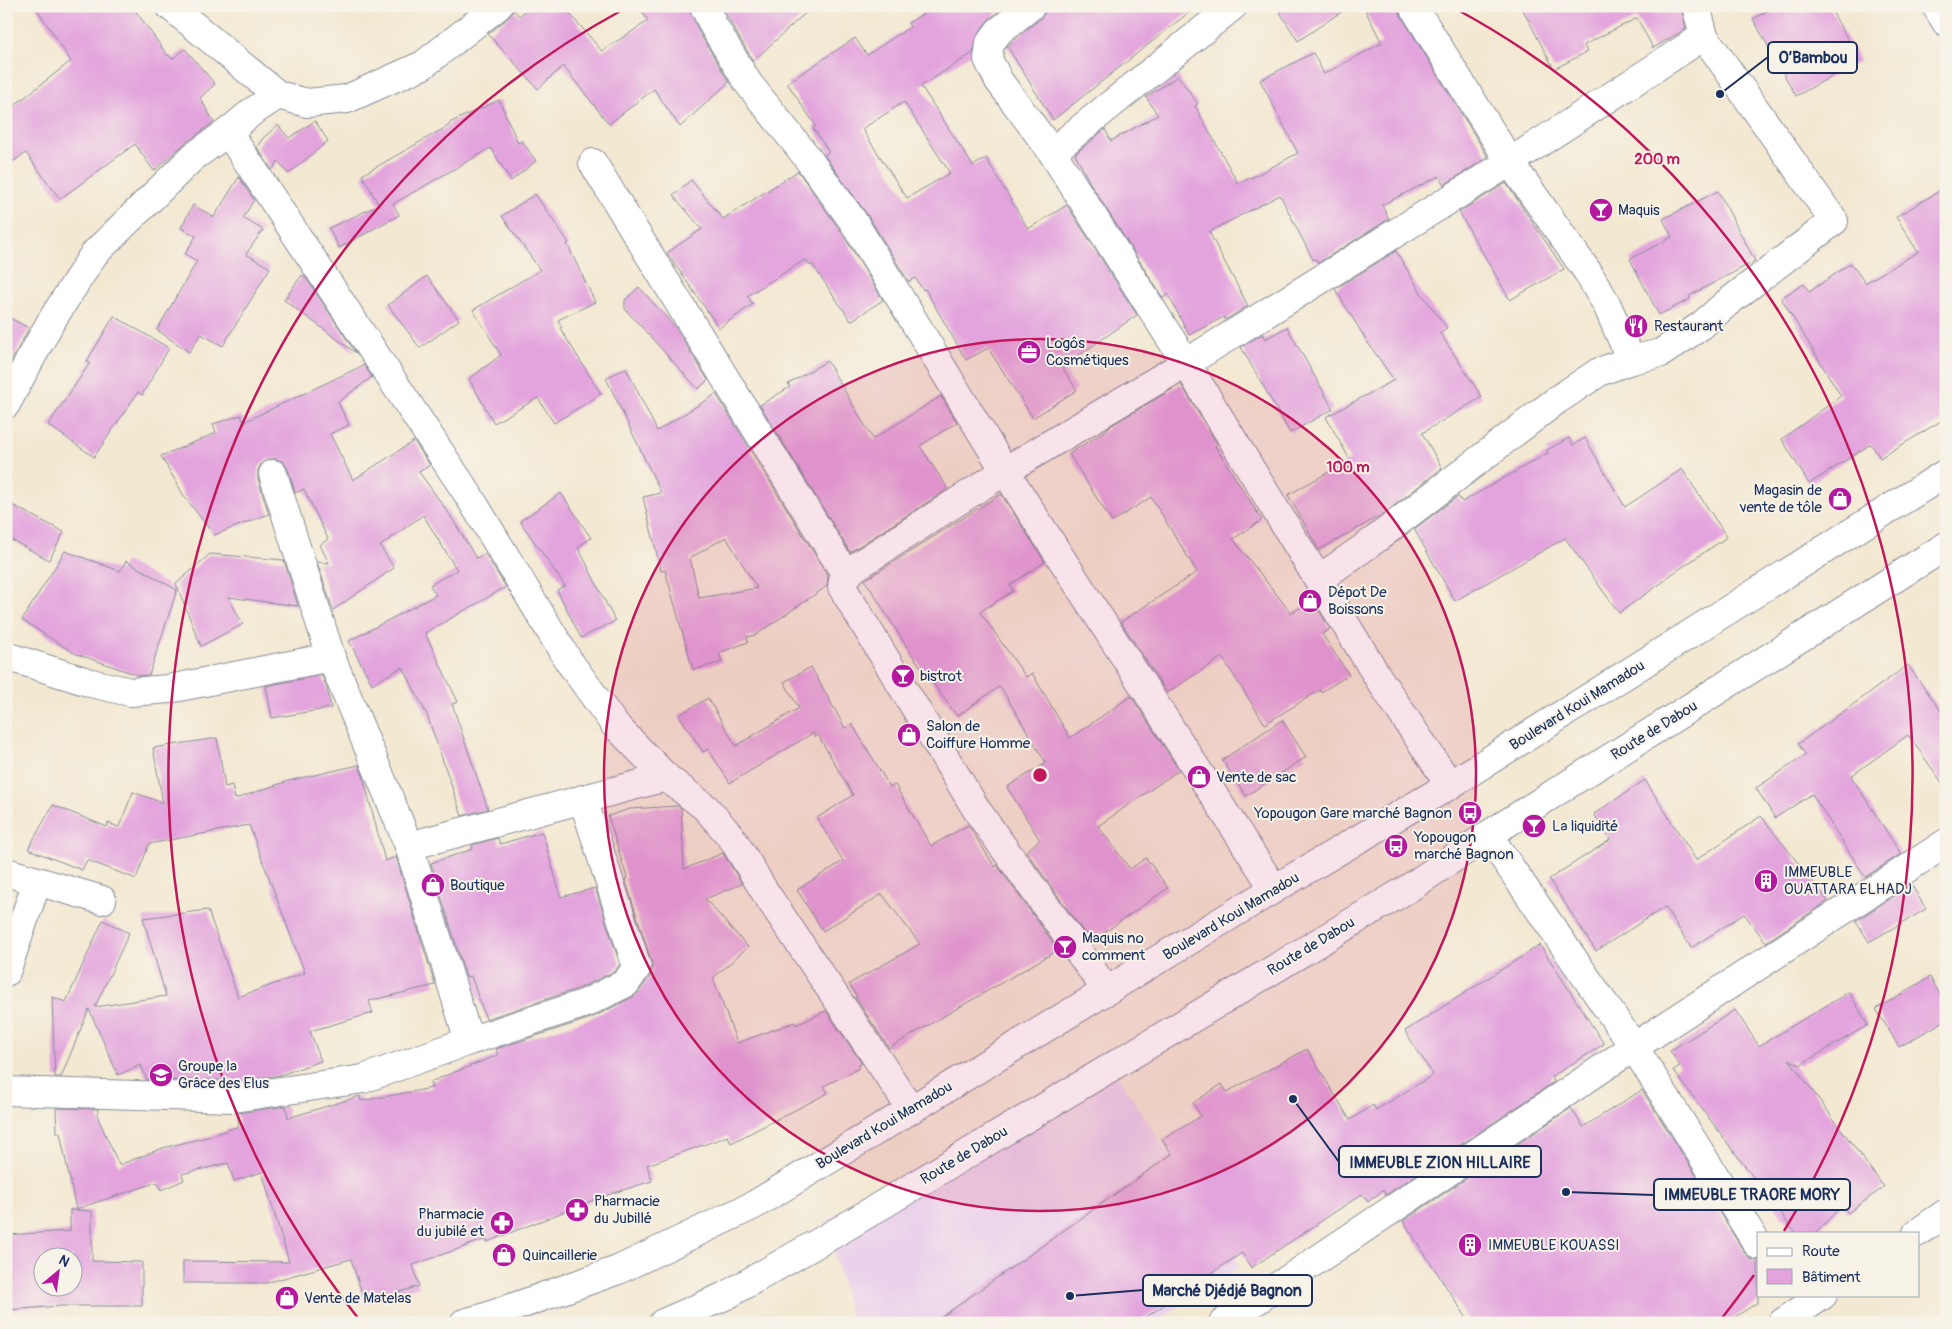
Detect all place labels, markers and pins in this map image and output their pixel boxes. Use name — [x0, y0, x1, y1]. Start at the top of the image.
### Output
callout: O’Bambou — [1768, 42, 1857, 73]
bar icon: Maquis — [1588, 197, 1614, 223]
place label: Maquis — [1618, 201, 1660, 220]
restaurant icon: Restaurant — [1623, 313, 1649, 339]
place label: Restaurant — [1654, 317, 1724, 336]
place label: Logôs Cosmétiques — [1046, 334, 1129, 370]
office icon: Logôs Cosmétiques — [1016, 339, 1042, 365]
place label: Magasin de vente de tôle — [1739, 481, 1823, 517]
shop icon: Magasin de vente de tôle — [1827, 486, 1853, 512]
place label: Dépot De Boissons — [1328, 583, 1387, 619]
shop icon: Dépot De Boissons — [1297, 588, 1323, 614]
bar icon: bistrot — [890, 663, 916, 689]
place label: bistrot — [920, 667, 963, 686]
place label: Salon de Coiffure Homme — [926, 717, 1031, 753]
shop icon: Salon de Coiffure Homme — [896, 722, 922, 748]
shop icon: Vente de sac — [1186, 764, 1212, 790]
centre of rings — [1031, 766, 1049, 784]
place label: Vente de sac — [1216, 768, 1297, 787]
bus stop icon: Yopougon Gare marché Bagnon — [1457, 800, 1483, 826]
place label: Yopougon Gare marché Bagnon — [1253, 804, 1452, 823]
bar icon: La liquidité — [1521, 813, 1547, 839]
place label: La liquidité — [1552, 817, 1618, 836]
place label: Yopougon marché Bagnon — [1413, 828, 1514, 864]
bus stop icon: Yopougon marché Bagnon — [1383, 833, 1409, 859]
place label: IMMEUBLE OUATTARA ELHADJ — [1784, 863, 1912, 899]
building icon: IMMEUBLE OUATTARA ELHADJ — [1753, 868, 1779, 894]
shop icon: Boutique — [420, 872, 446, 898]
place label: Boutique — [450, 876, 505, 895]
place label: Maquis no comment — [1082, 929, 1146, 965]
bar icon: Maquis no comment — [1052, 934, 1078, 960]
place label: Groupe la Grâce des Elus — [178, 1057, 269, 1093]
school or university icon: Groupe la Grâce des Elus — [148, 1062, 174, 1088]
callout: IMMEUBLE ZION HILLAIRE — [1339, 1146, 1541, 1177]
callout: IMMEUBLE TRAORE MORY — [1654, 1179, 1850, 1210]
place label: Pharmacie du Jubillé — [594, 1192, 660, 1228]
pharmacy icon: Pharmacie du Jubillé — [564, 1197, 590, 1223]
place label: Pharmacie du jubilé et — [417, 1205, 485, 1241]
pharmacy icon: Pharmacie du jubilé et — [489, 1210, 515, 1236]
building icon: IMMEUBLE KOUASSI — [1457, 1232, 1483, 1258]
place label: IMMEUBLE KOUASSI — [1488, 1236, 1620, 1255]
shop icon: Quincaillerie — [491, 1242, 517, 1268]
place label: Quincaillerie — [522, 1246, 598, 1265]
callout: Marché Djédjé Bagnon — [1143, 1275, 1312, 1306]
shop icon: Vente de Matelas — [274, 1285, 300, 1311]
place label: Vente de Matelas — [304, 1289, 412, 1308]

